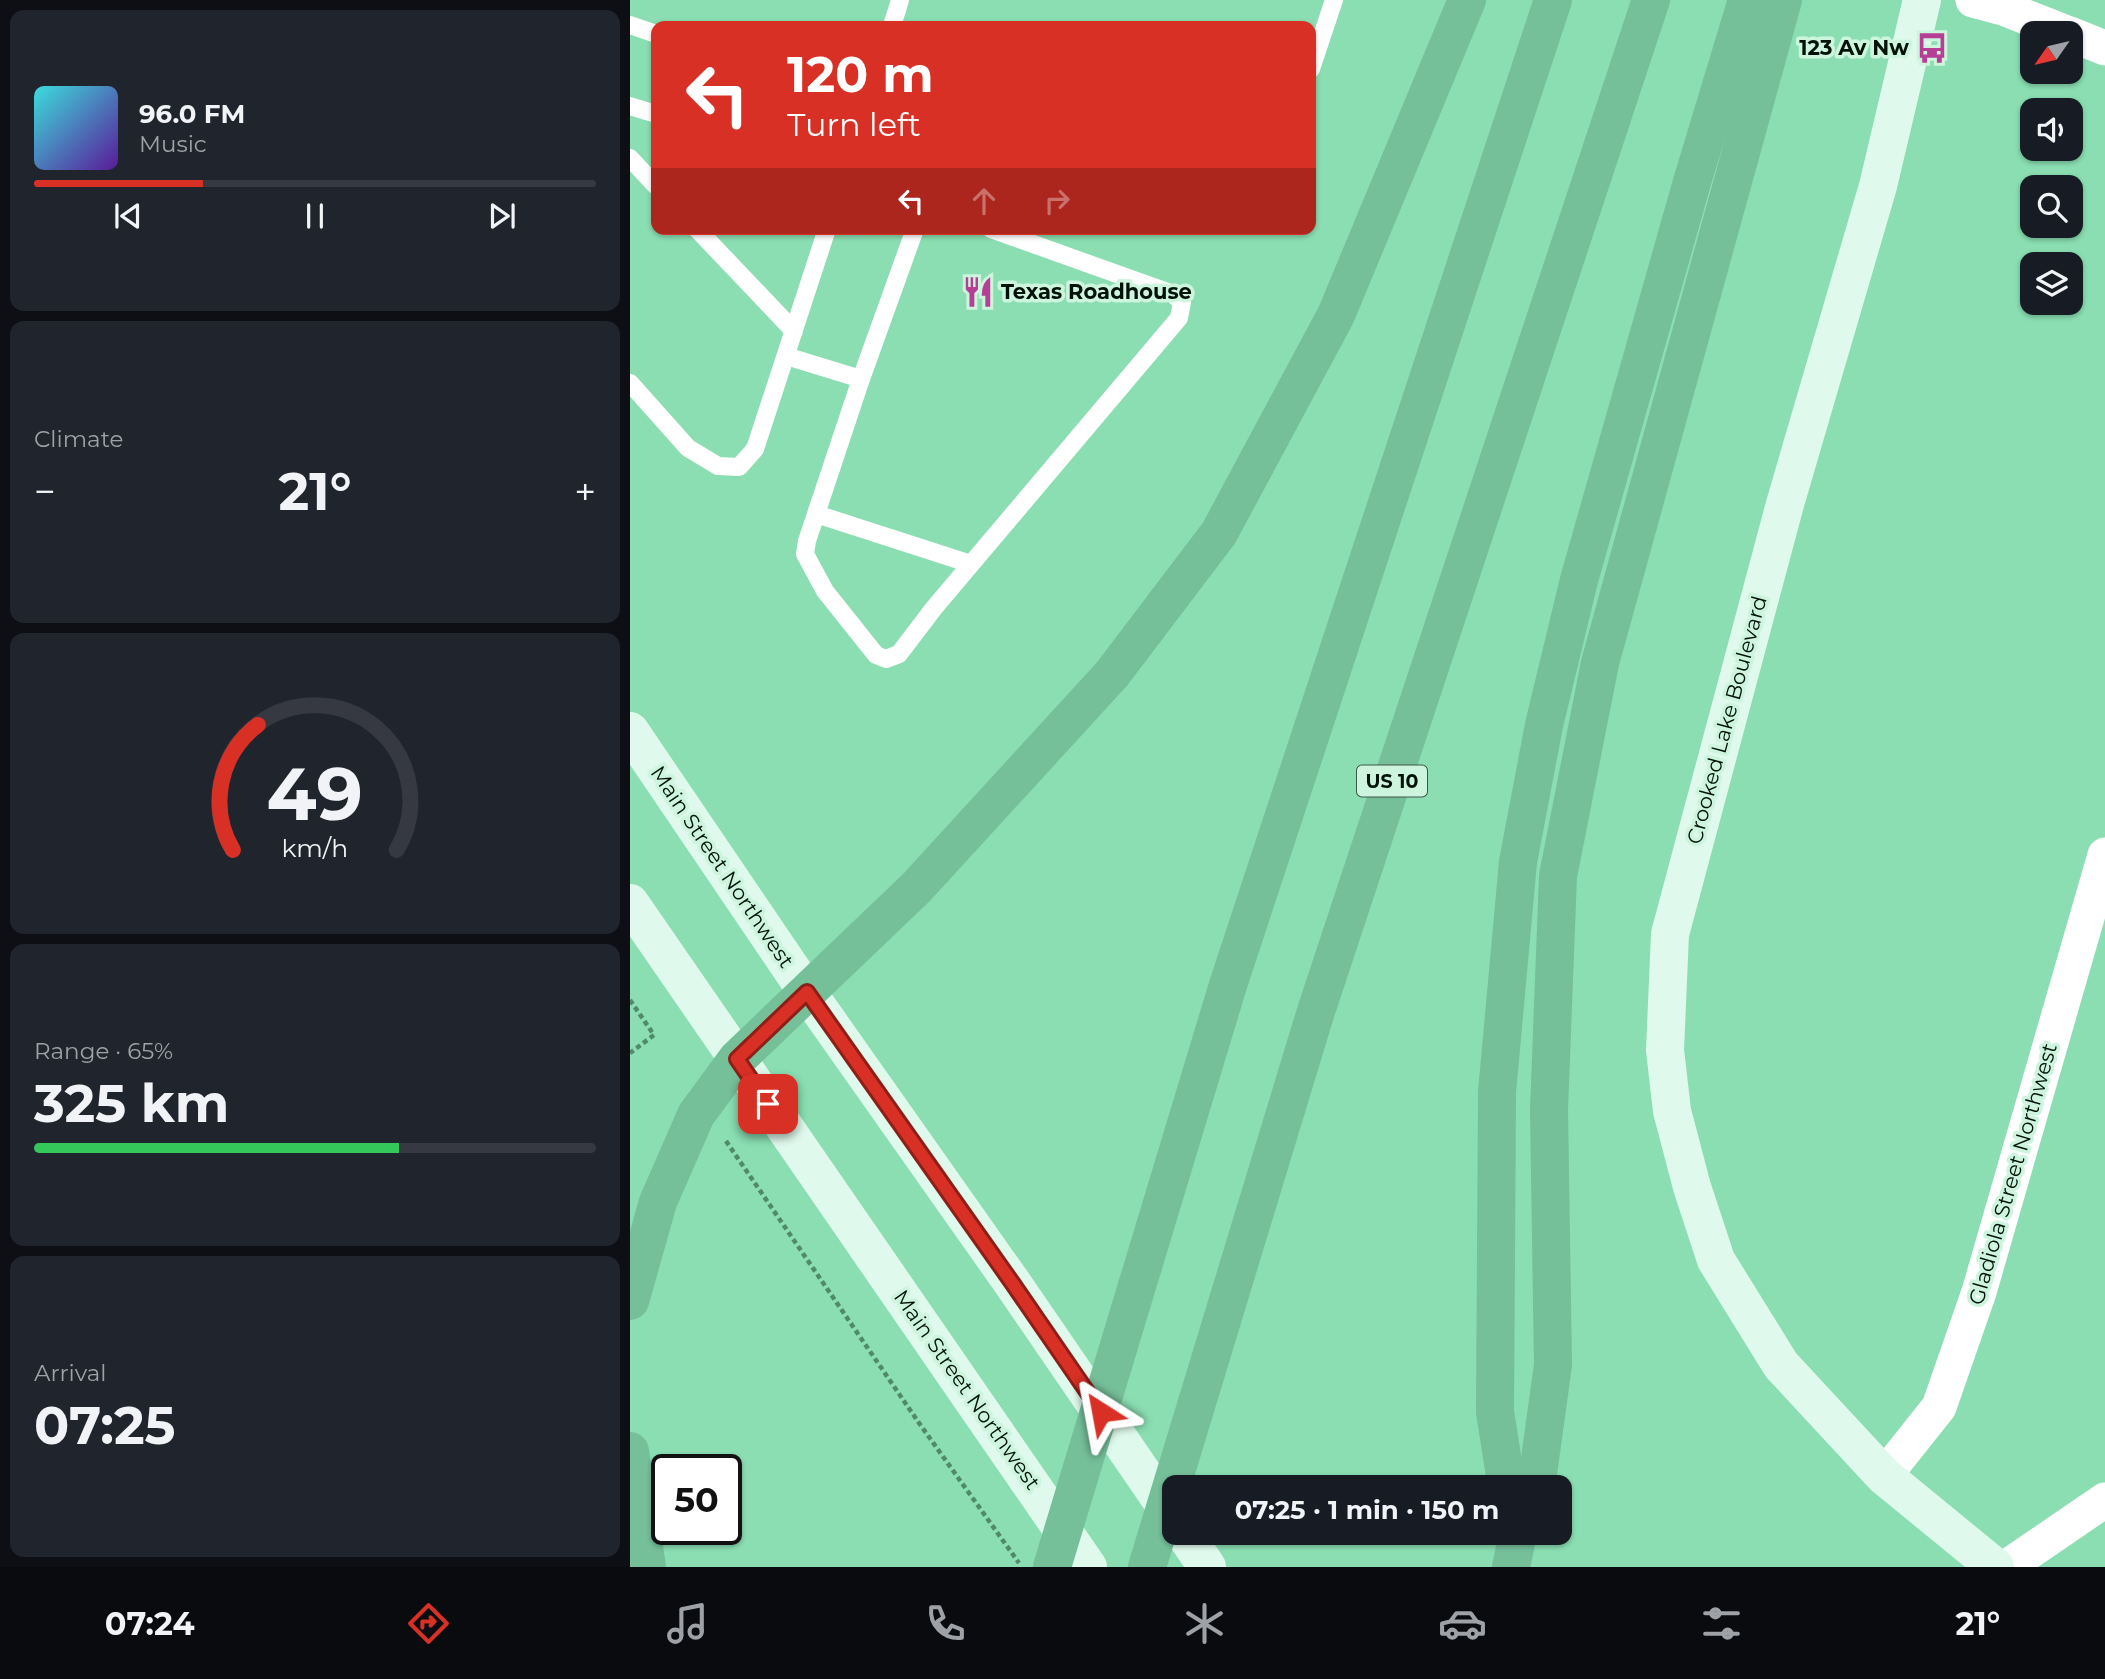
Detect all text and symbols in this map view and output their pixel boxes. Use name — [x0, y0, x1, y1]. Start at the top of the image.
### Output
north arrow — [2020, 21, 2082, 84]
map controls — [2020, 21, 2083, 315]
bus stop icon: 123 Av Nw — [1915, 31, 1949, 65]
place label: 123 Av Nw — [1799, 35, 1909, 60]
text: 120 m — [787, 45, 934, 104]
icon: left — [672, 49, 763, 140]
text: 96.0 FM — [139, 98, 245, 130]
button: sound — [2020, 98, 2083, 161]
text: Turn left — [787, 105, 921, 144]
text: Music — [139, 130, 207, 158]
button: search — [2020, 175, 2083, 238]
icon: left — [892, 182, 930, 220]
icon: ahead — [965, 182, 1003, 220]
icon: right — [1038, 182, 1076, 220]
icon: previous — [109, 197, 147, 235]
icon: pause — [296, 197, 334, 235]
icon: next — [483, 197, 521, 235]
button: layers — [2020, 252, 2083, 315]
restaurant icon: Texas Roadhouse — [961, 275, 995, 309]
place label: Texas Roadhouse — [1001, 279, 1192, 304]
text: Climate — [34, 425, 123, 453]
text: 21° — [279, 460, 351, 523]
text: − — [34, 468, 56, 515]
text: + — [574, 468, 596, 515]
street label: Crooked Lake Boulevard — [1681, 593, 1772, 847]
text: 49 — [267, 750, 363, 838]
street label: Main Street Northwest — [646, 761, 799, 972]
road number: US 10 — [1357, 766, 1427, 796]
text: km/h — [282, 832, 348, 862]
text: Range · 65% — [34, 1037, 173, 1065]
street label: Gladiola Street Northwest — [1963, 1040, 2062, 1308]
text: 325 km — [34, 1072, 229, 1135]
pin — [738, 1074, 798, 1134]
icon: arrive — [749, 1085, 787, 1123]
street label: Main Street Northwest — [889, 1285, 1046, 1494]
text: Arrival — [34, 1359, 107, 1387]
position arrow — [1064, 1375, 1138, 1449]
text: 07:25 — [34, 1394, 176, 1457]
speed limit sign: 50 — [651, 1454, 742, 1545]
text: 07:25 · 1 min · 150 m — [1235, 1494, 1499, 1526]
icon: directions — [404, 1599, 453, 1648]
icon: music — [663, 1599, 712, 1648]
icon: phone — [921, 1599, 970, 1648]
icon: climate — [1180, 1599, 1229, 1648]
icon: car — [1438, 1599, 1487, 1648]
icon: filters — [1697, 1599, 1746, 1648]
text: 07:24 — [105, 1604, 195, 1643]
text: 21° — [1955, 1604, 2000, 1643]

